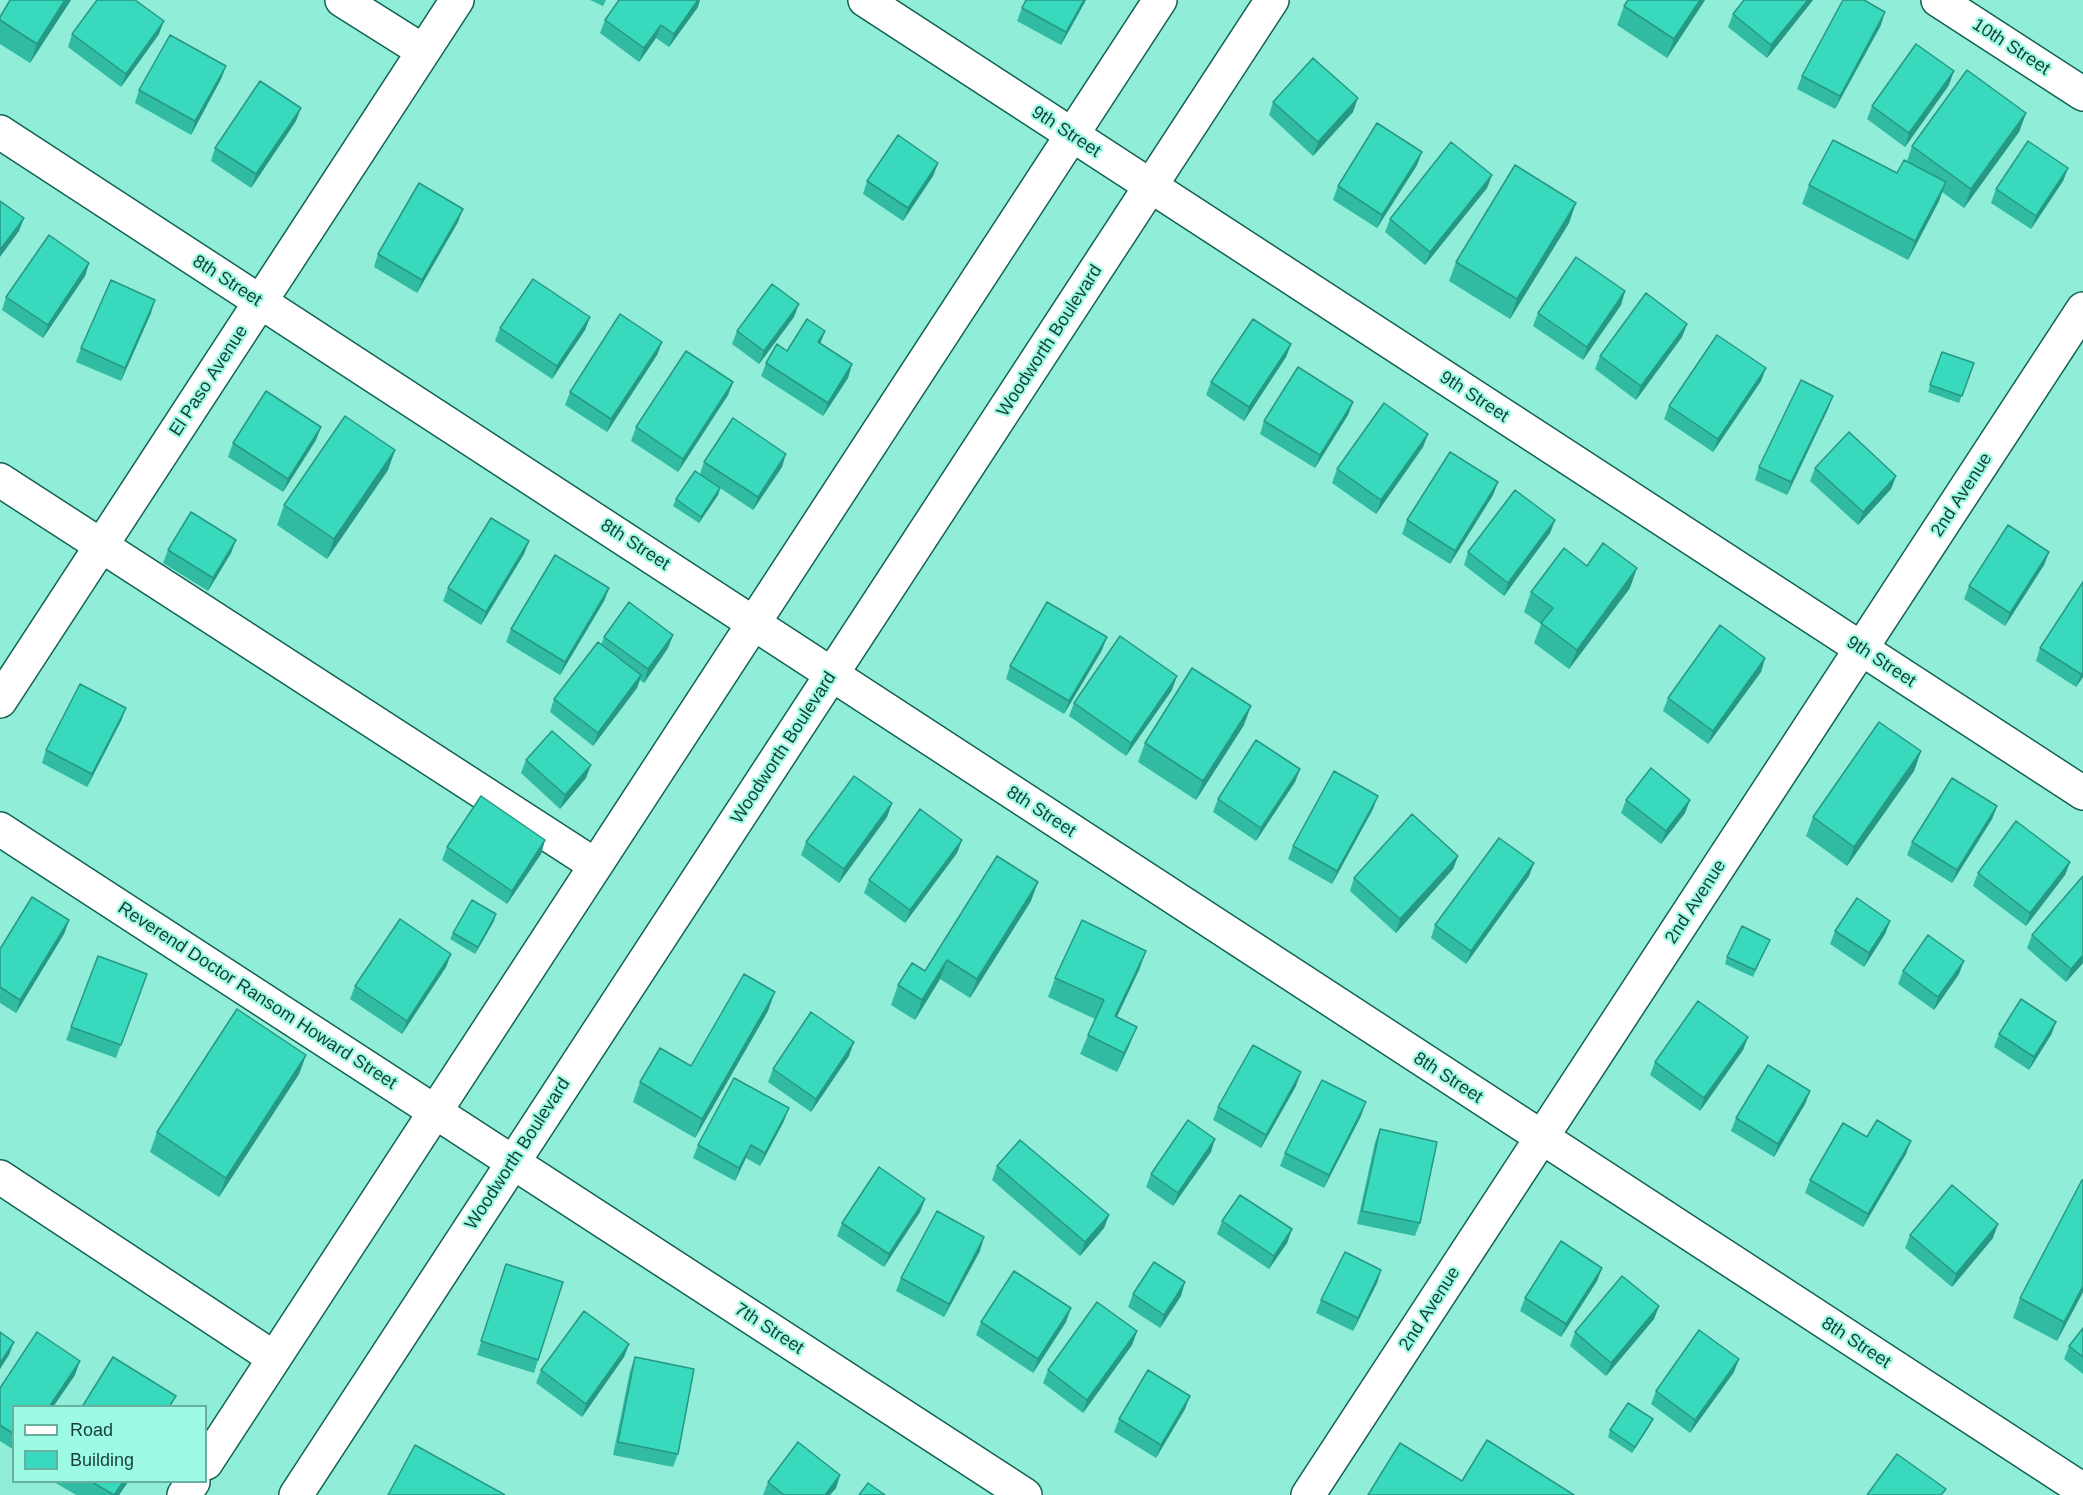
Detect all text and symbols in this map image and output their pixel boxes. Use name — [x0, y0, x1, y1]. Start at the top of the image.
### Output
street label: 10th Street — [1968, 14, 2054, 80]
street label: 9th Street — [1027, 102, 1105, 162]
street label: 8th Street — [188, 251, 266, 311]
street label: Woodworth Boulevard — [993, 261, 1107, 421]
street label: El Paso Avenue — [165, 322, 253, 440]
street label: 9th Street — [1435, 367, 1513, 427]
street label: 2nd Avenue — [1927, 449, 1997, 541]
street label: 8th Street — [596, 515, 674, 575]
street label: 9th Street — [1842, 632, 1920, 692]
street label: Woodworth Boulevard — [727, 668, 841, 828]
street label: 8th Street — [1002, 782, 1080, 842]
street label: 2nd Avenue — [1661, 856, 1731, 948]
street label: Reverend Doctor Ransom Howard Street — [114, 898, 400, 1094]
street label: 8th Street — [1409, 1048, 1487, 1108]
street label: Woodworth Boulevard — [461, 1074, 575, 1234]
street label: 2nd Avenue — [1395, 1263, 1465, 1355]
street label: 7th Street — [730, 1299, 808, 1359]
street label: 8th Street — [1817, 1313, 1895, 1373]
legend — [12, 1405, 207, 1483]
text: Road — [70, 1420, 113, 1440]
text: Building — [70, 1450, 134, 1470]

